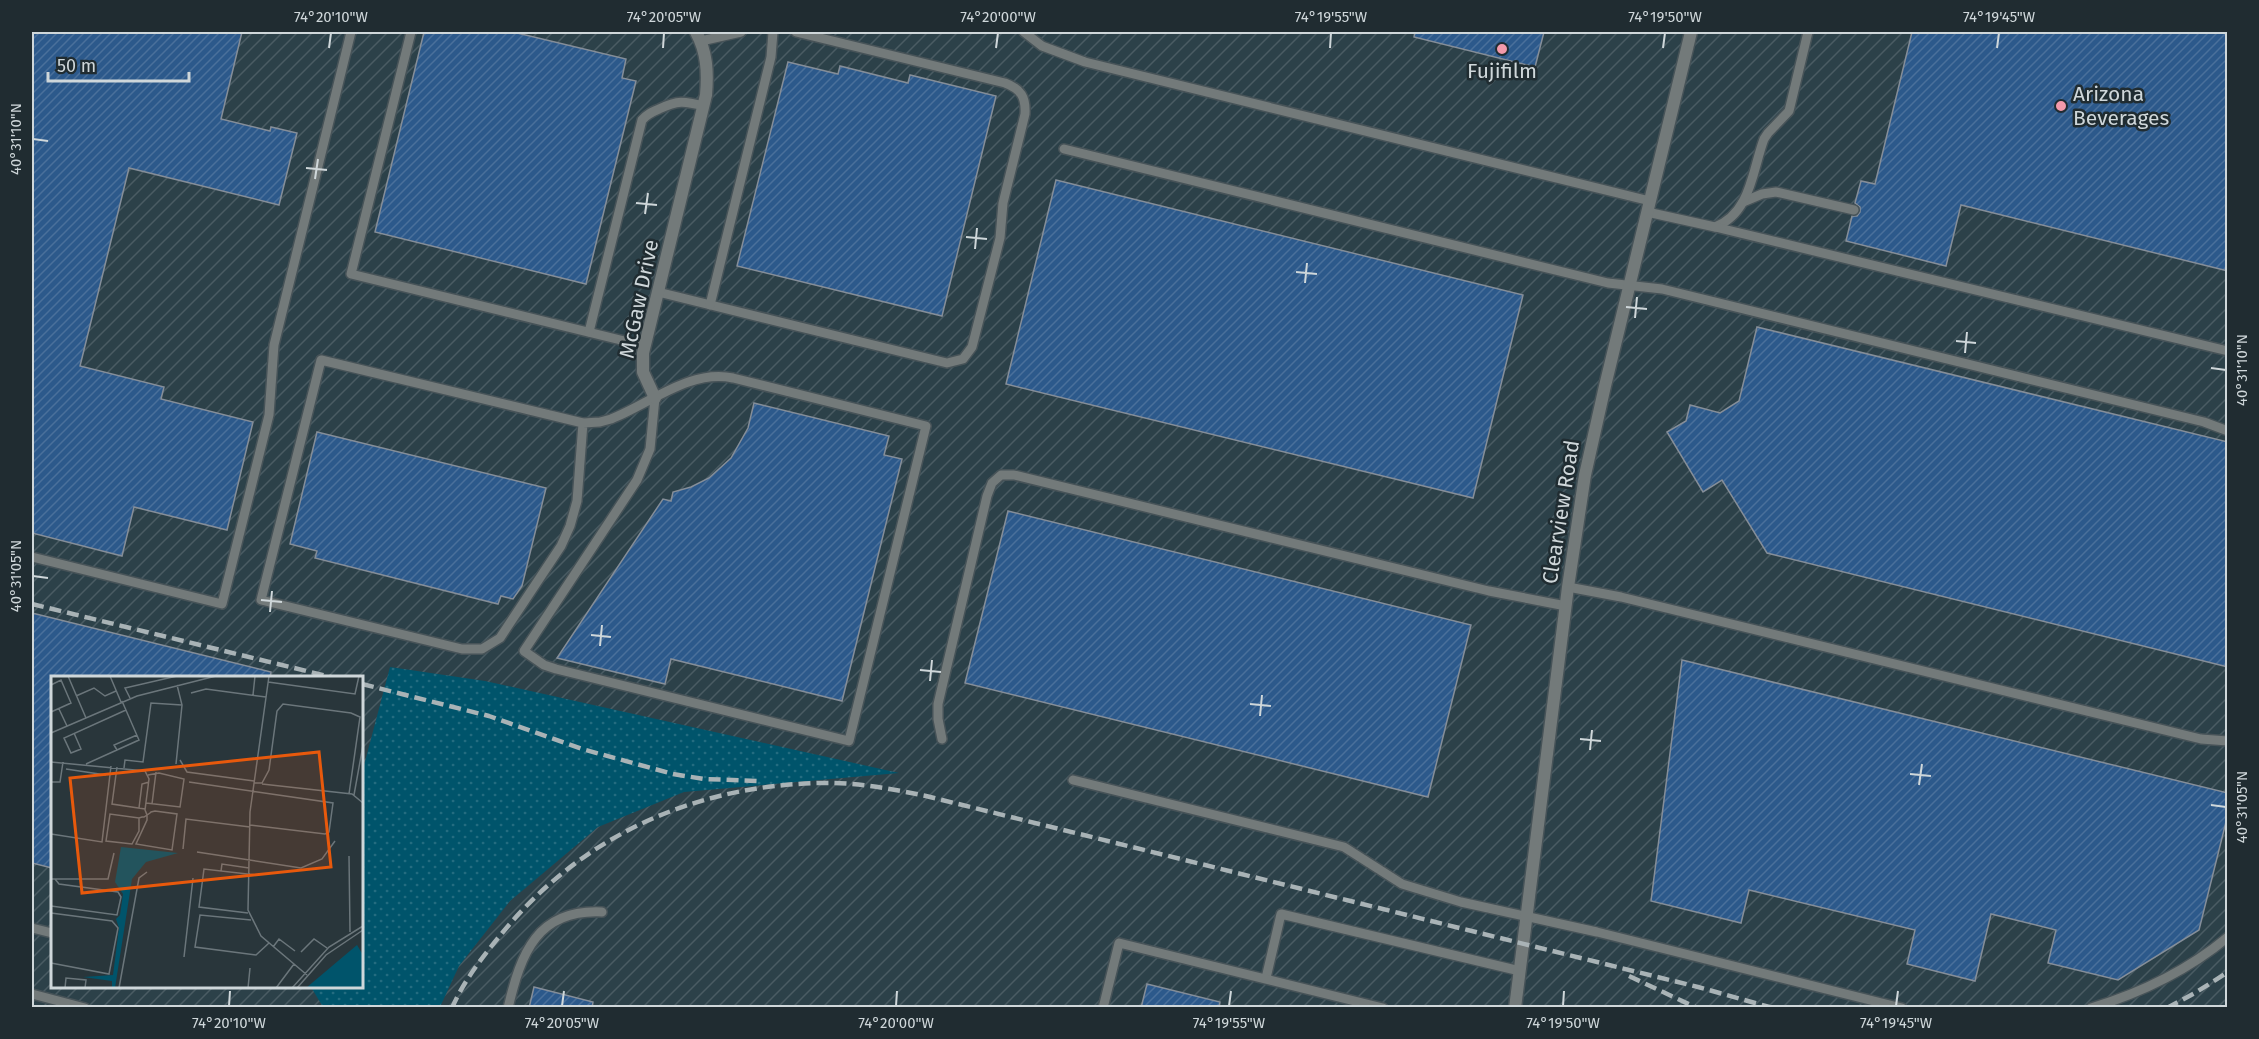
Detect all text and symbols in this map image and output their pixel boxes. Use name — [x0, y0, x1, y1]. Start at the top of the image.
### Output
text: 74°20'10"W — [294, 8, 369, 26]
text: 74°20'05"W — [627, 8, 702, 26]
text: 74°20'00"W — [960, 8, 1036, 26]
text: 74°19'55"W — [1295, 8, 1368, 26]
text: 74°19'50"W — [1628, 8, 1702, 26]
text: 74°19'45"W — [1963, 8, 2036, 26]
marker: Fujifilm — [1495, 42, 1509, 56]
scale bar — [48, 45, 189, 83]
text: 50 m — [57, 55, 96, 77]
place label: Fujifilm — [1467, 58, 1537, 84]
place label: Arizona Beverages — [2073, 81, 2169, 131]
marker: Arizona Beverages — [2054, 99, 2068, 113]
text: 40°31'10"N — [7, 103, 25, 175]
street label: McGaw Drive — [614, 237, 664, 361]
text: 40°31'10"N — [2233, 334, 2251, 406]
street label: Clearview Road — [1537, 438, 1585, 586]
text: 40°31'05"N — [7, 540, 25, 612]
inset map — [51, 676, 363, 988]
text: 40°31'05"N — [2233, 771, 2251, 843]
text: 74°20'10"W — [192, 1014, 267, 1032]
text: 74°20'05"W — [525, 1014, 600, 1032]
text: 74°20'00"W — [858, 1014, 934, 1032]
text: 74°19'55"W — [1193, 1014, 1266, 1032]
text: 74°19'50"W — [1526, 1014, 1600, 1032]
text: 74°19'45"W — [1860, 1014, 1933, 1032]

